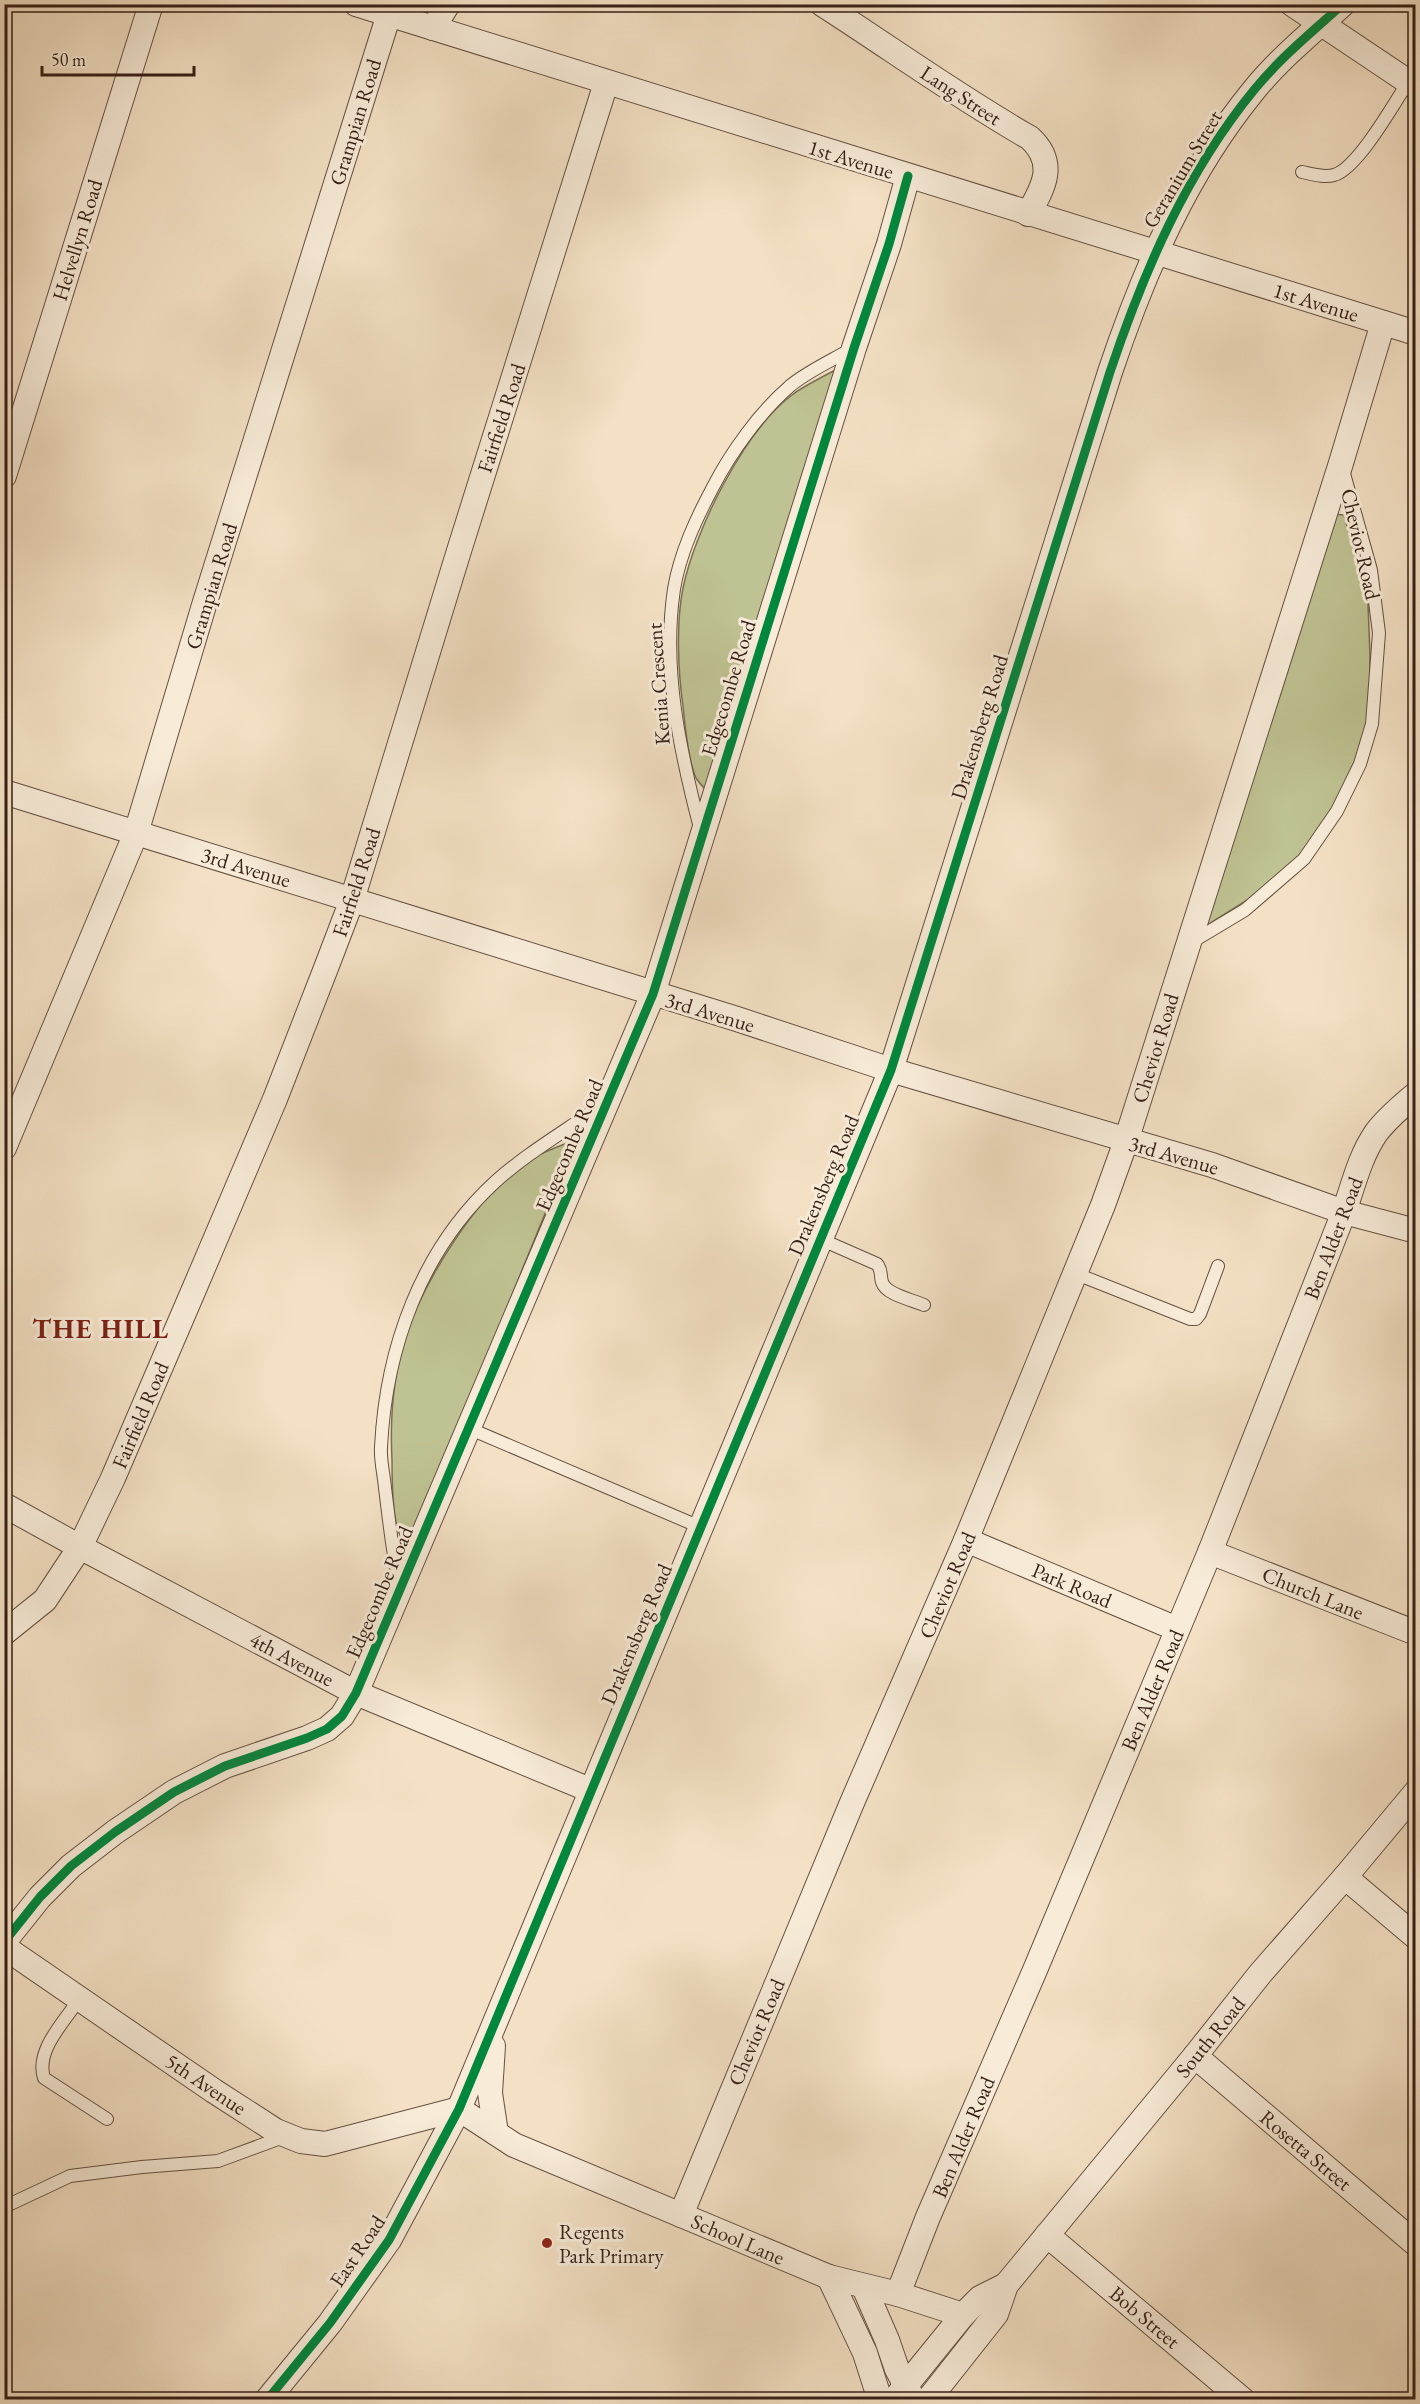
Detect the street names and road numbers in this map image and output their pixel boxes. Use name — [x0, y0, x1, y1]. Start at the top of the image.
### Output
street label: Grampian Road — [323, 55, 387, 188]
street label: Lang Street — [915, 59, 1007, 131]
street label: Geranium Street — [1136, 105, 1228, 233]
street label: 1st Avenue — [805, 133, 897, 185]
street label: Helvellyn Road — [46, 176, 108, 304]
street label: 1st Avenue — [1270, 276, 1362, 328]
street label: Fairfield Road — [471, 359, 531, 476]
street label: Cheviot Road — [1335, 486, 1387, 603]
street label: Grampian Road — [179, 519, 243, 652]
street label: Edgecombe Road — [694, 616, 762, 759]
street label: Kenia Crescent — [640, 622, 676, 746]
street label: Drakensberg Road — [944, 651, 1014, 803]
street label: Fairfield Road — [326, 823, 386, 940]
street label: 3rd Avenue — [198, 841, 294, 893]
street label: 3rd Avenue — [662, 986, 758, 1038]
street label: Cheviot Road — [1126, 989, 1185, 1106]
street label: Edgecombe Road — [529, 1074, 609, 1215]
street label: Drakensberg Road — [781, 1110, 865, 1260]
street label: 3rd Avenue — [1126, 1129, 1222, 1181]
street label: Ben Alder Road — [1297, 1172, 1369, 1303]
street label: Fairfield Road — [105, 1357, 175, 1473]
street label: Edgecombe Road — [339, 1521, 419, 1662]
street label: Cheviot Road — [912, 1527, 982, 1642]
street label: Park Road — [1028, 1556, 1116, 1614]
street label: Drakensberg Road — [594, 1559, 678, 1709]
street label: Church Lane — [1258, 1560, 1368, 1626]
street label: 4th Avenue — [245, 1625, 339, 1693]
street label: Ben Alder Road — [1114, 1625, 1190, 1755]
street label: Cheviot Road — [721, 1974, 791, 2089]
street label: South Road — [1169, 1991, 1251, 2083]
street label: 5th Avenue — [160, 2047, 252, 2121]
street label: Ben Alder Road — [925, 2072, 1001, 2202]
street label: Rosetta Street — [1254, 2104, 1358, 2197]
street label: School Lane — [687, 2207, 789, 2271]
street label: East Road — [323, 2209, 391, 2292]
street label: Bob Street — [1104, 2280, 1186, 2355]

